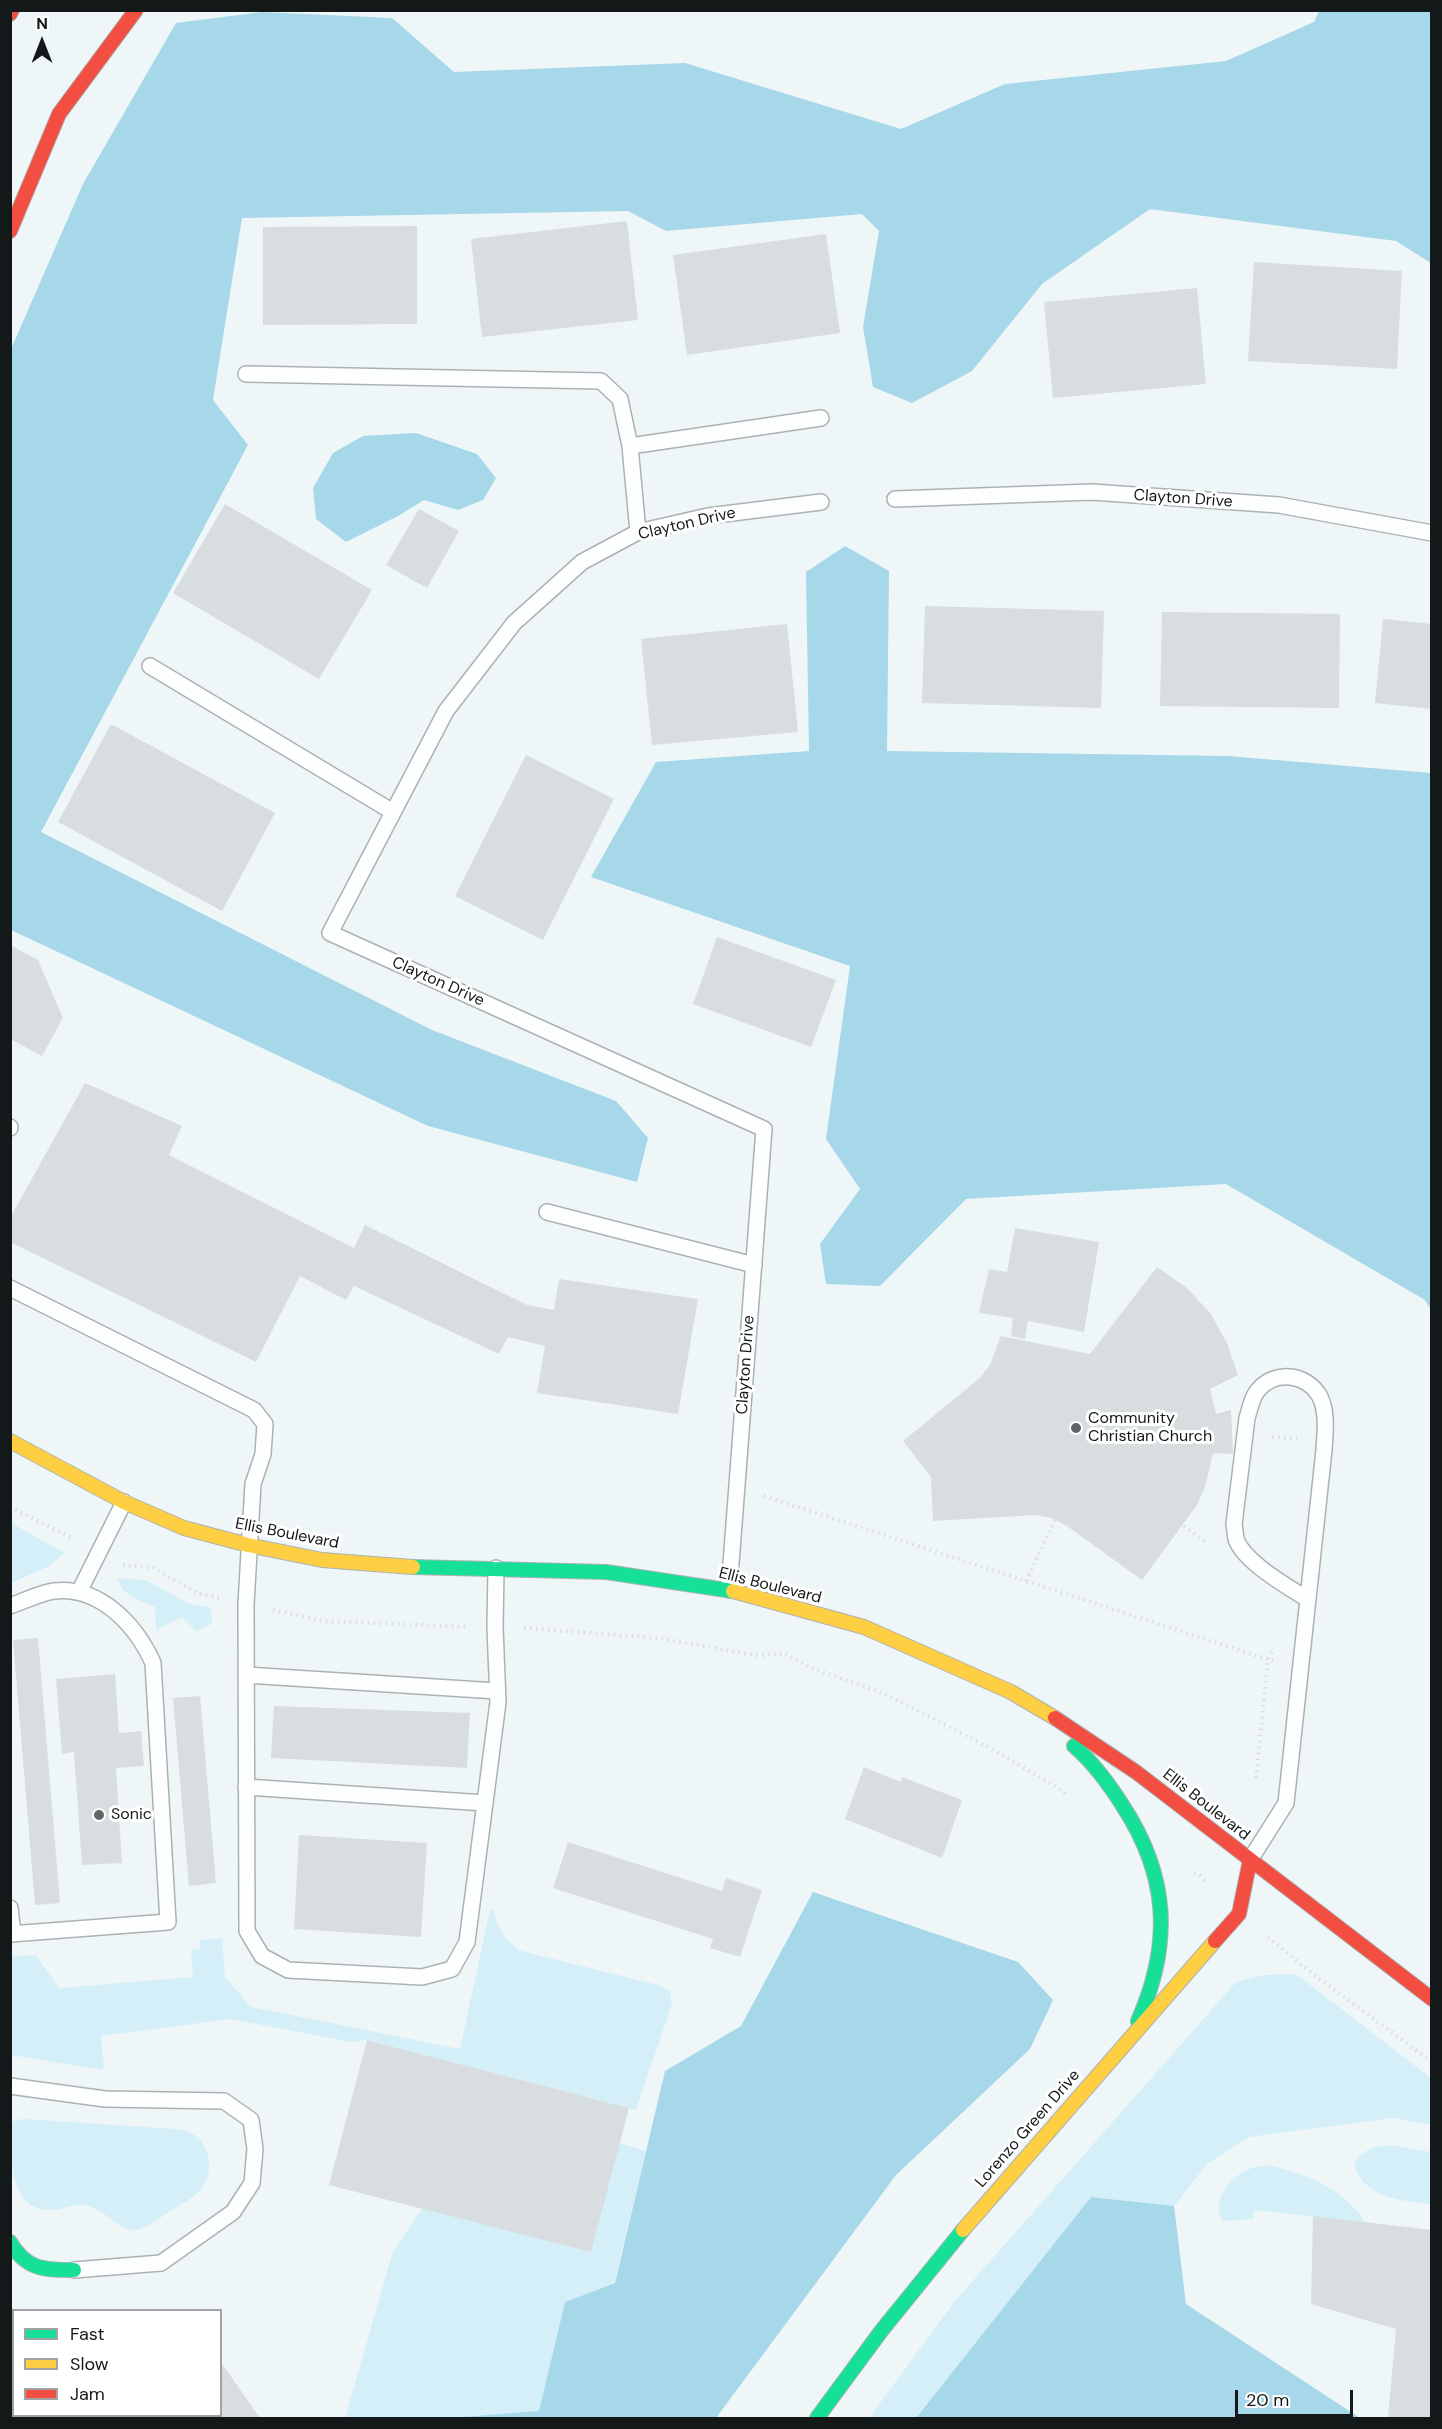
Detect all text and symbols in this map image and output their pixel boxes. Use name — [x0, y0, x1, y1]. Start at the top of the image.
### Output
north arrow — [12, 12, 72, 72]
text: N — [36, 13, 48, 34]
street label: Clayton Drive — [1133, 486, 1233, 512]
street label: Clayton Drive — [636, 503, 738, 545]
street label: Clayton Drive — [389, 953, 487, 1011]
street label: Clayton Drive — [733, 1315, 759, 1415]
place label: Community Christian Church — [1088, 1409, 1212, 1447]
marker: Community Christian Church — [1069, 1421, 1083, 1435]
street label: Ellis Boulevard — [233, 1515, 341, 1553]
street label: Ellis Boulevard — [717, 1564, 823, 1608]
street label: Ellis Boulevard — [1159, 1765, 1253, 1845]
place label: Sonic — [111, 1805, 152, 1825]
marker: Sonic — [92, 1808, 106, 1822]
street label: Lorenzo Green Drive — [972, 2066, 1084, 2192]
legend — [12, 2309, 222, 2417]
text: Fast — [70, 2322, 105, 2346]
text: Slow — [70, 2352, 109, 2376]
scale bar — [1238, 2378, 1356, 2416]
text: Jam — [70, 2382, 105, 2406]
text: 20 m — [1246, 2388, 1289, 2412]

